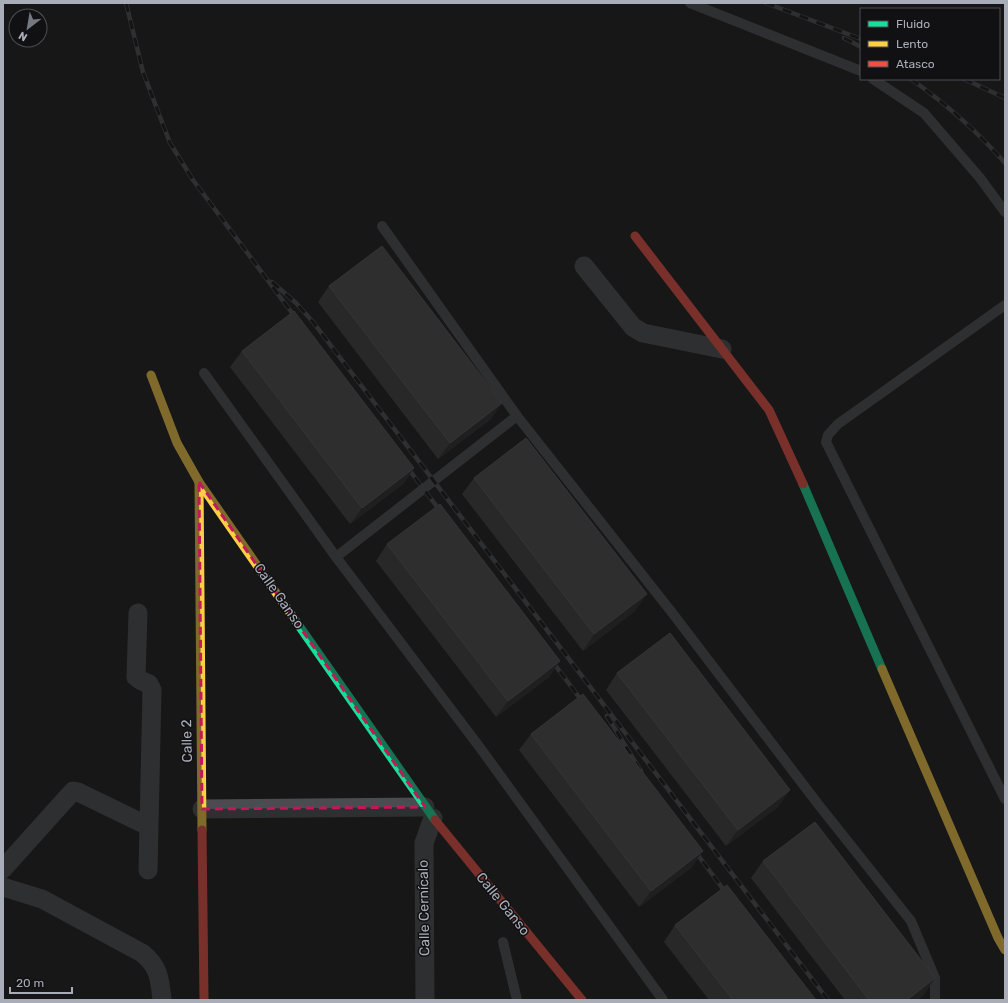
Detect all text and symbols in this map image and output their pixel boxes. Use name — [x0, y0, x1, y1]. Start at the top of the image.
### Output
north arrow — [8, 8, 48, 48]
legend — [860, 8, 1000, 80]
text: Fluido — [896, 17, 930, 31]
text: N — [16, 28, 30, 44]
text: Lento — [896, 37, 928, 51]
text: Atasco — [896, 57, 935, 71]
street label: Calle Ganso — [250, 560, 308, 632]
street label: Calle 2 — [178, 719, 196, 763]
street label: Calle Cernícalo — [415, 860, 433, 956]
street label: Calle Ganso — [472, 869, 534, 939]
scale bar — [10, 969, 72, 995]
text: 20 m — [16, 976, 44, 990]

